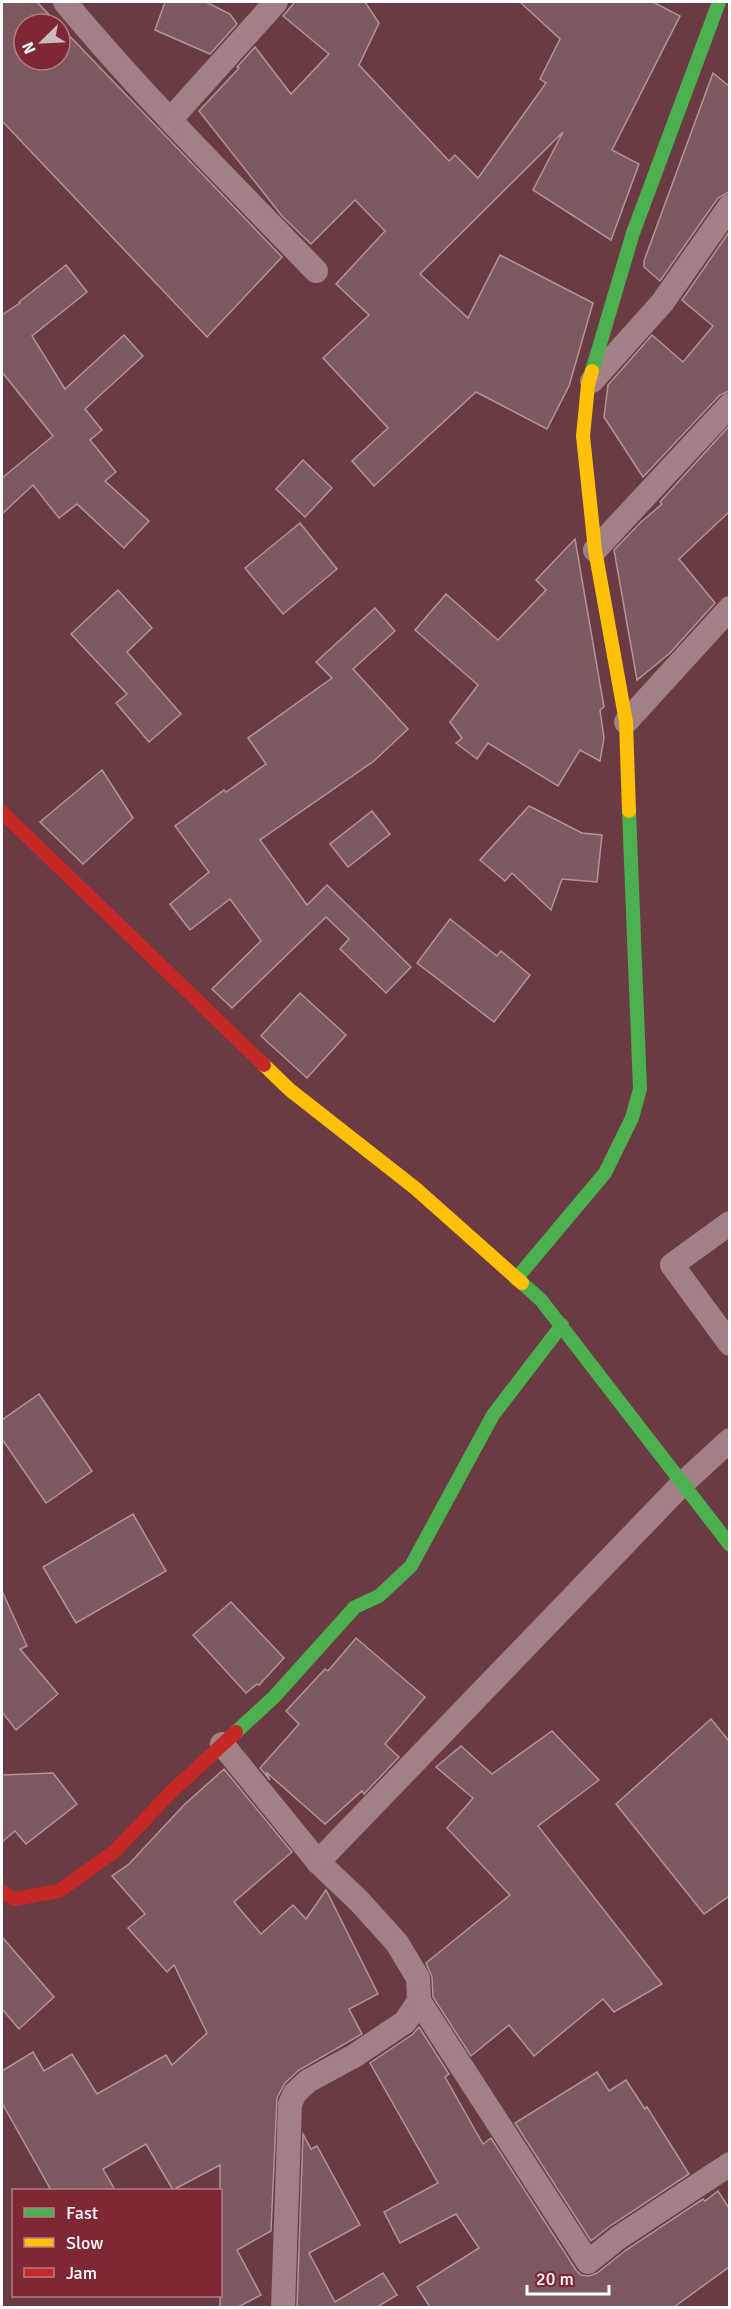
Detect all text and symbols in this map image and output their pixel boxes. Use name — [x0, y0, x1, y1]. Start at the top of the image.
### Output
north arrow — [12, 12, 72, 72]
text: N — [18, 39, 41, 57]
legend — [12, 2189, 222, 2297]
text: Fast — [66, 2202, 98, 2224]
text: Slow — [66, 2232, 103, 2254]
scale bar — [527, 2258, 610, 2296]
text: Jam — [66, 2262, 97, 2284]
text: 20 m — [536, 2268, 574, 2290]

